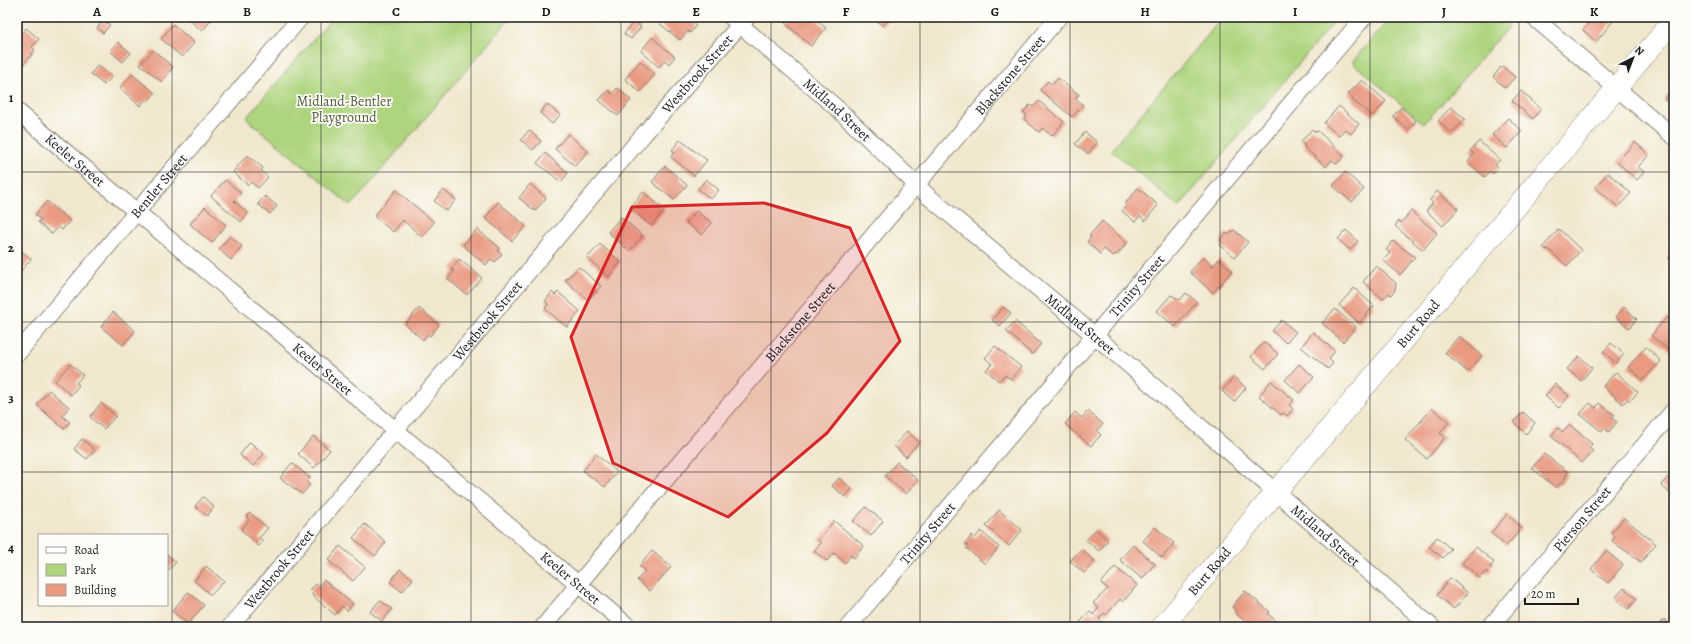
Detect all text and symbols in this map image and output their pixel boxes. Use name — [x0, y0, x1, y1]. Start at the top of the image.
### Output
text: A — [92, 3, 102, 20]
text: B — [243, 3, 251, 20]
text: C — [392, 3, 400, 20]
text: D — [541, 3, 551, 20]
text: E — [692, 3, 700, 20]
text: F — [843, 3, 850, 20]
text: G — [991, 3, 999, 20]
text: H — [1140, 3, 1150, 20]
text: I — [1293, 3, 1298, 20]
text: J — [1442, 3, 1446, 20]
text: K — [1590, 3, 1599, 20]
street label: Westbrook Street — [656, 30, 737, 118]
street label: Blackstone Street — [970, 30, 1050, 119]
north arrow — [1613, 38, 1653, 78]
text: N — [1631, 43, 1647, 59]
street label: Midland Street — [799, 74, 876, 146]
text: 1 — [9, 89, 14, 106]
park label: Midland-Bentler Playground — [296, 92, 392, 127]
street label: Keeler Street — [41, 129, 110, 191]
street label: Bentler Street — [126, 149, 192, 222]
text: 2 — [8, 239, 15, 256]
street label: Trinity Street — [1105, 250, 1169, 321]
street label: Westbrook Street — [447, 276, 527, 365]
street label: Blackstone Street — [760, 277, 840, 366]
street label: Midland Street — [1041, 289, 1120, 359]
street label: Burt Road — [1392, 295, 1444, 352]
street label: Keeler Street — [289, 338, 357, 400]
text: 3 — [8, 389, 14, 406]
street label: Pierson Street — [1548, 481, 1615, 556]
street label: Trinity Street — [896, 498, 960, 568]
street label: Midland Street — [1287, 500, 1365, 571]
street label: Westbrook Street — [239, 524, 318, 614]
legend — [38, 534, 168, 606]
text: 4 — [8, 539, 14, 556]
text: Road — [74, 542, 100, 558]
street label: Burt Road — [1183, 543, 1235, 599]
street label: Keeler Street — [536, 547, 605, 609]
text: Park — [74, 562, 97, 578]
scale bar — [1525, 580, 1578, 606]
text: Building — [74, 582, 116, 598]
text: 20 m — [1531, 586, 1555, 602]

